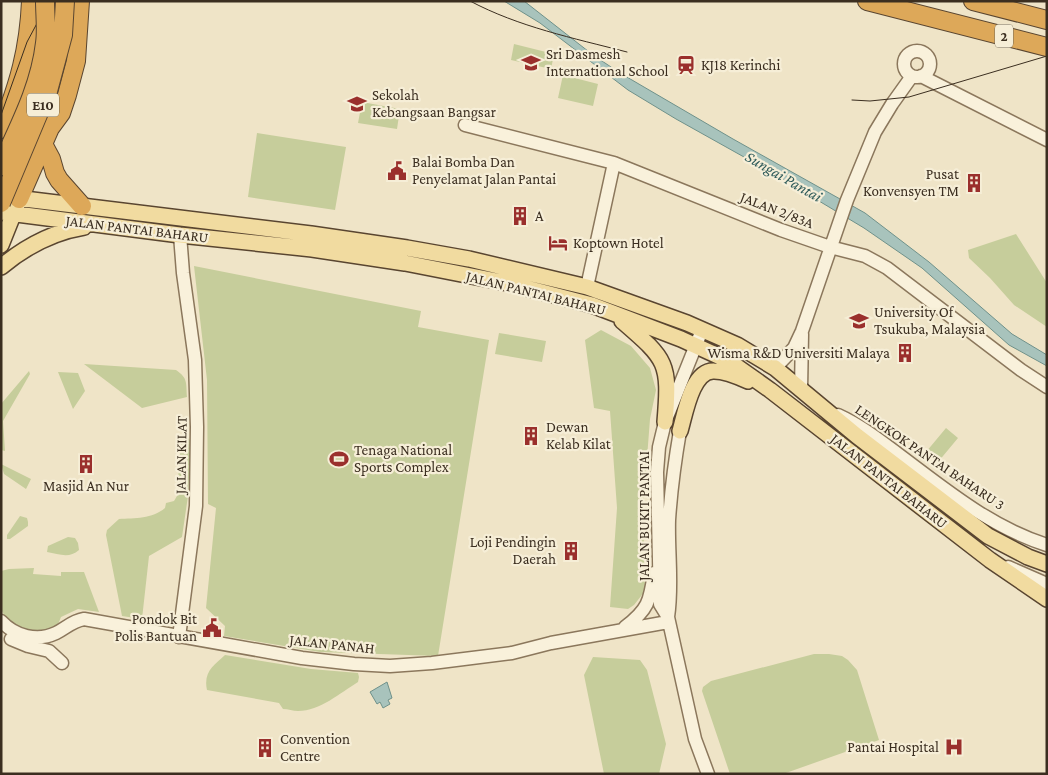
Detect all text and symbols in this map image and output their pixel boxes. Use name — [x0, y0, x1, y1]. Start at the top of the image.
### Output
road number: 2 — [995, 24, 1013, 48]
place label: Sri Dasmesh International School — [546, 46, 669, 79]
school or university icon: Sri Dasmesh International School — [520, 52, 542, 74]
station icon: KJ18 Kerinchi — [675, 54, 697, 76]
place label: KJ18 Kerinchi — [701, 57, 780, 74]
place label: Sekolah Kebangsaan Bangsar — [372, 87, 497, 121]
school or university icon: Sekolah Kebangsaan Bangsar — [346, 93, 368, 115]
road number: E10 — [27, 94, 59, 116]
water label: Sungai Pantai — [742, 148, 826, 206]
place label: Balai Bomba Dan Penyelamat Jalan Pantai — [412, 154, 556, 188]
public building icon: Balai Bomba Dan Penyelamat Jalan Pantai — [386, 160, 408, 182]
place label: Pusat Konvensyen TM — [863, 166, 960, 200]
building icon: Pusat Konvensyen TM — [963, 172, 985, 194]
street label: JALAN 2/83A — [736, 188, 816, 232]
building icon: A — [509, 205, 531, 227]
place label: A — [535, 208, 544, 224]
street label: JALAN PANTAI BAHARU — [63, 212, 209, 247]
hotel icon: Koptown Hotel — [547, 232, 569, 254]
place label: Koptown Hotel — [573, 235, 664, 252]
street label: JALAN PANTAI BAHARU — [462, 267, 608, 319]
place label: University Of Tsukuba, Malaysia — [874, 304, 985, 338]
school or university icon: University Of Tsukuba, Malaysia — [848, 310, 870, 332]
building icon: Wisma R&D Universiti Malaya — [894, 342, 916, 364]
place label: Wisma R&D Universiti Malaya — [707, 345, 890, 362]
street label: LENGKOK PANTAI BAHARU 3 — [852, 401, 1008, 513]
street label: JALAN KILAT — [172, 416, 191, 496]
place label: Dewan Kelab Kilat — [546, 419, 612, 452]
building icon: Dewan Kelab Kilat — [520, 425, 542, 447]
street label: JALAN PANTAI BAHARU — [825, 429, 951, 532]
place label: Tenaga National Sports Complex — [354, 442, 452, 476]
sports icon: Tenaga National Sports Complex — [328, 448, 350, 470]
street label: JALAN BUKIT PANTAI — [636, 451, 653, 583]
building icon: Masjid An Nur — [75, 453, 97, 475]
place label: Masjid An Nur — [43, 478, 130, 495]
place label: Loji Pendingin Daerah — [470, 534, 556, 567]
building icon: Loji Pendingin Daerah — [560, 540, 582, 562]
place label: Pondok Bit Polis Bantuan — [115, 611, 198, 644]
public building icon: Pondok Bit Polis Bantuan — [201, 617, 223, 639]
street label: JALAN PANAH — [287, 631, 375, 657]
place label: Convention Centre — [280, 731, 350, 764]
hospital icon: Pantai Hospital — [943, 736, 965, 758]
building icon: Convention Centre — [254, 737, 276, 759]
place label: Pantai Hospital — [847, 739, 939, 756]

